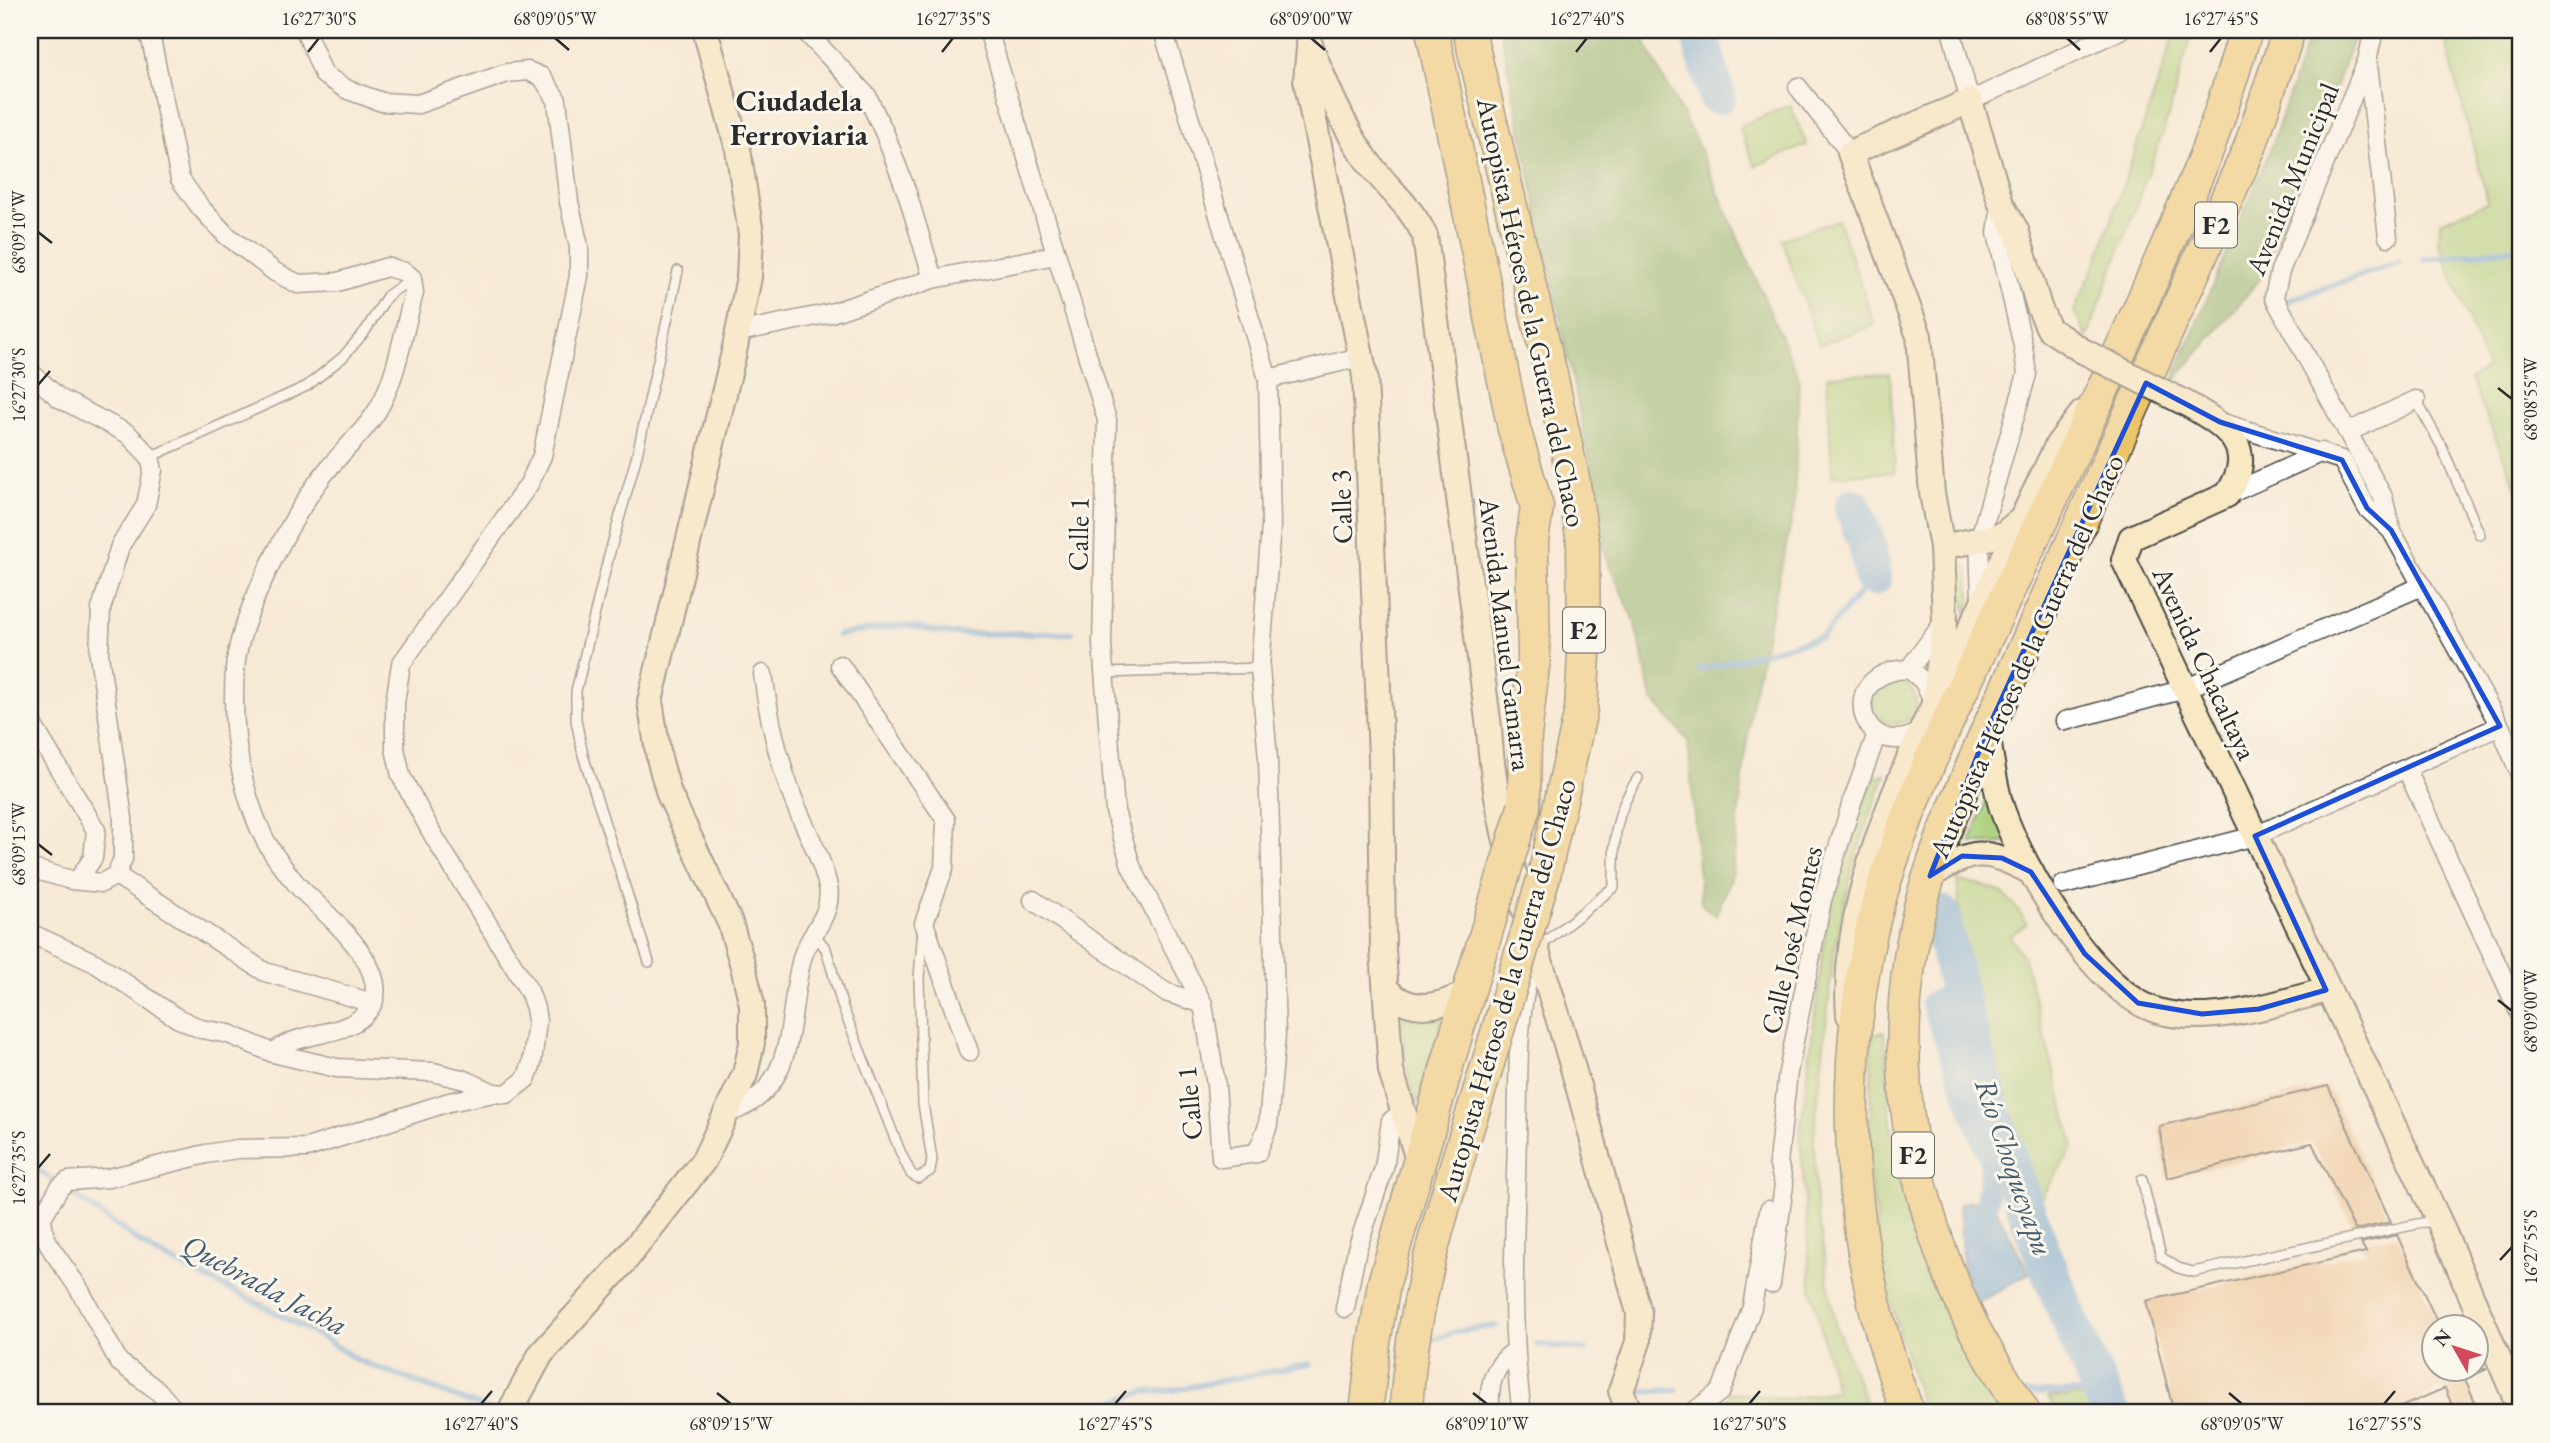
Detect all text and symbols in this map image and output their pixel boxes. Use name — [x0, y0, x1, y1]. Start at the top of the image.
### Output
text: 16°27'30"S — [282, 7, 356, 30]
text: 68°09'05"W — [513, 7, 597, 30]
text: 16°27'35"S — [916, 7, 990, 30]
text: 68°09'00"W — [1269, 7, 1353, 30]
text: 16°27'40"S — [1550, 7, 1624, 30]
text: 68°08'55"W — [2025, 7, 2109, 30]
text: 16°27'45"S — [2184, 7, 2258, 30]
street label: Avenida Municipal — [2237, 77, 2347, 281]
district label: Ciudadela Ferroviaria — [730, 81, 869, 154]
street label: Autopista Héroes de la Guerra del Chaco — [1469, 93, 1595, 530]
text: 68°09'10"W — [7, 190, 30, 274]
road number: F2 — [2195, 202, 2237, 248]
text: 16°27'30"S — [7, 348, 30, 422]
text: 68°08'55"W — [2519, 357, 2542, 441]
street label: Autopista Héroes de la Guerra del Chaco — [1920, 448, 2132, 865]
street label: Calle 3 — [1322, 469, 1360, 545]
street label: Avenida Manuel Gamarra — [1471, 494, 1541, 774]
street label: Calle 1 — [1059, 496, 1097, 572]
street label: Avenida Chacaltaya — [2144, 560, 2266, 766]
road number: F2 — [1563, 608, 1605, 652]
street label: Autopista Héroes de la Guerra del Chaco — [1428, 774, 1584, 1207]
text: 68°09'15"W — [7, 802, 30, 886]
street label: Calle José Montes — [1752, 842, 1830, 1038]
text: 68°09'00"W — [2519, 969, 2542, 1053]
street label: Calle 1 — [1168, 1064, 1210, 1142]
water label: Río Choqueyapu — [1965, 1073, 2063, 1261]
text: 16°27'35"S — [7, 1131, 30, 1205]
road number: F2 — [1892, 1132, 1934, 1178]
text: 16°27'55"S — [2519, 1210, 2542, 1284]
water label: Quebrada Jacha — [176, 1225, 354, 1344]
north arrow — [2420, 1314, 2490, 1384]
text: N — [2428, 1323, 2457, 1351]
text: 16°27'40"S — [444, 1412, 518, 1435]
text: 68°09'15"W — [689, 1412, 773, 1435]
text: 16°27'45"S — [1078, 1412, 1152, 1435]
text: 68°09'10"W — [1445, 1412, 1529, 1435]
text: 16°27'50"S — [1712, 1412, 1786, 1435]
text: 68°09'05"W — [2200, 1412, 2284, 1435]
text: 16°27'55"S — [2347, 1412, 2421, 1435]

